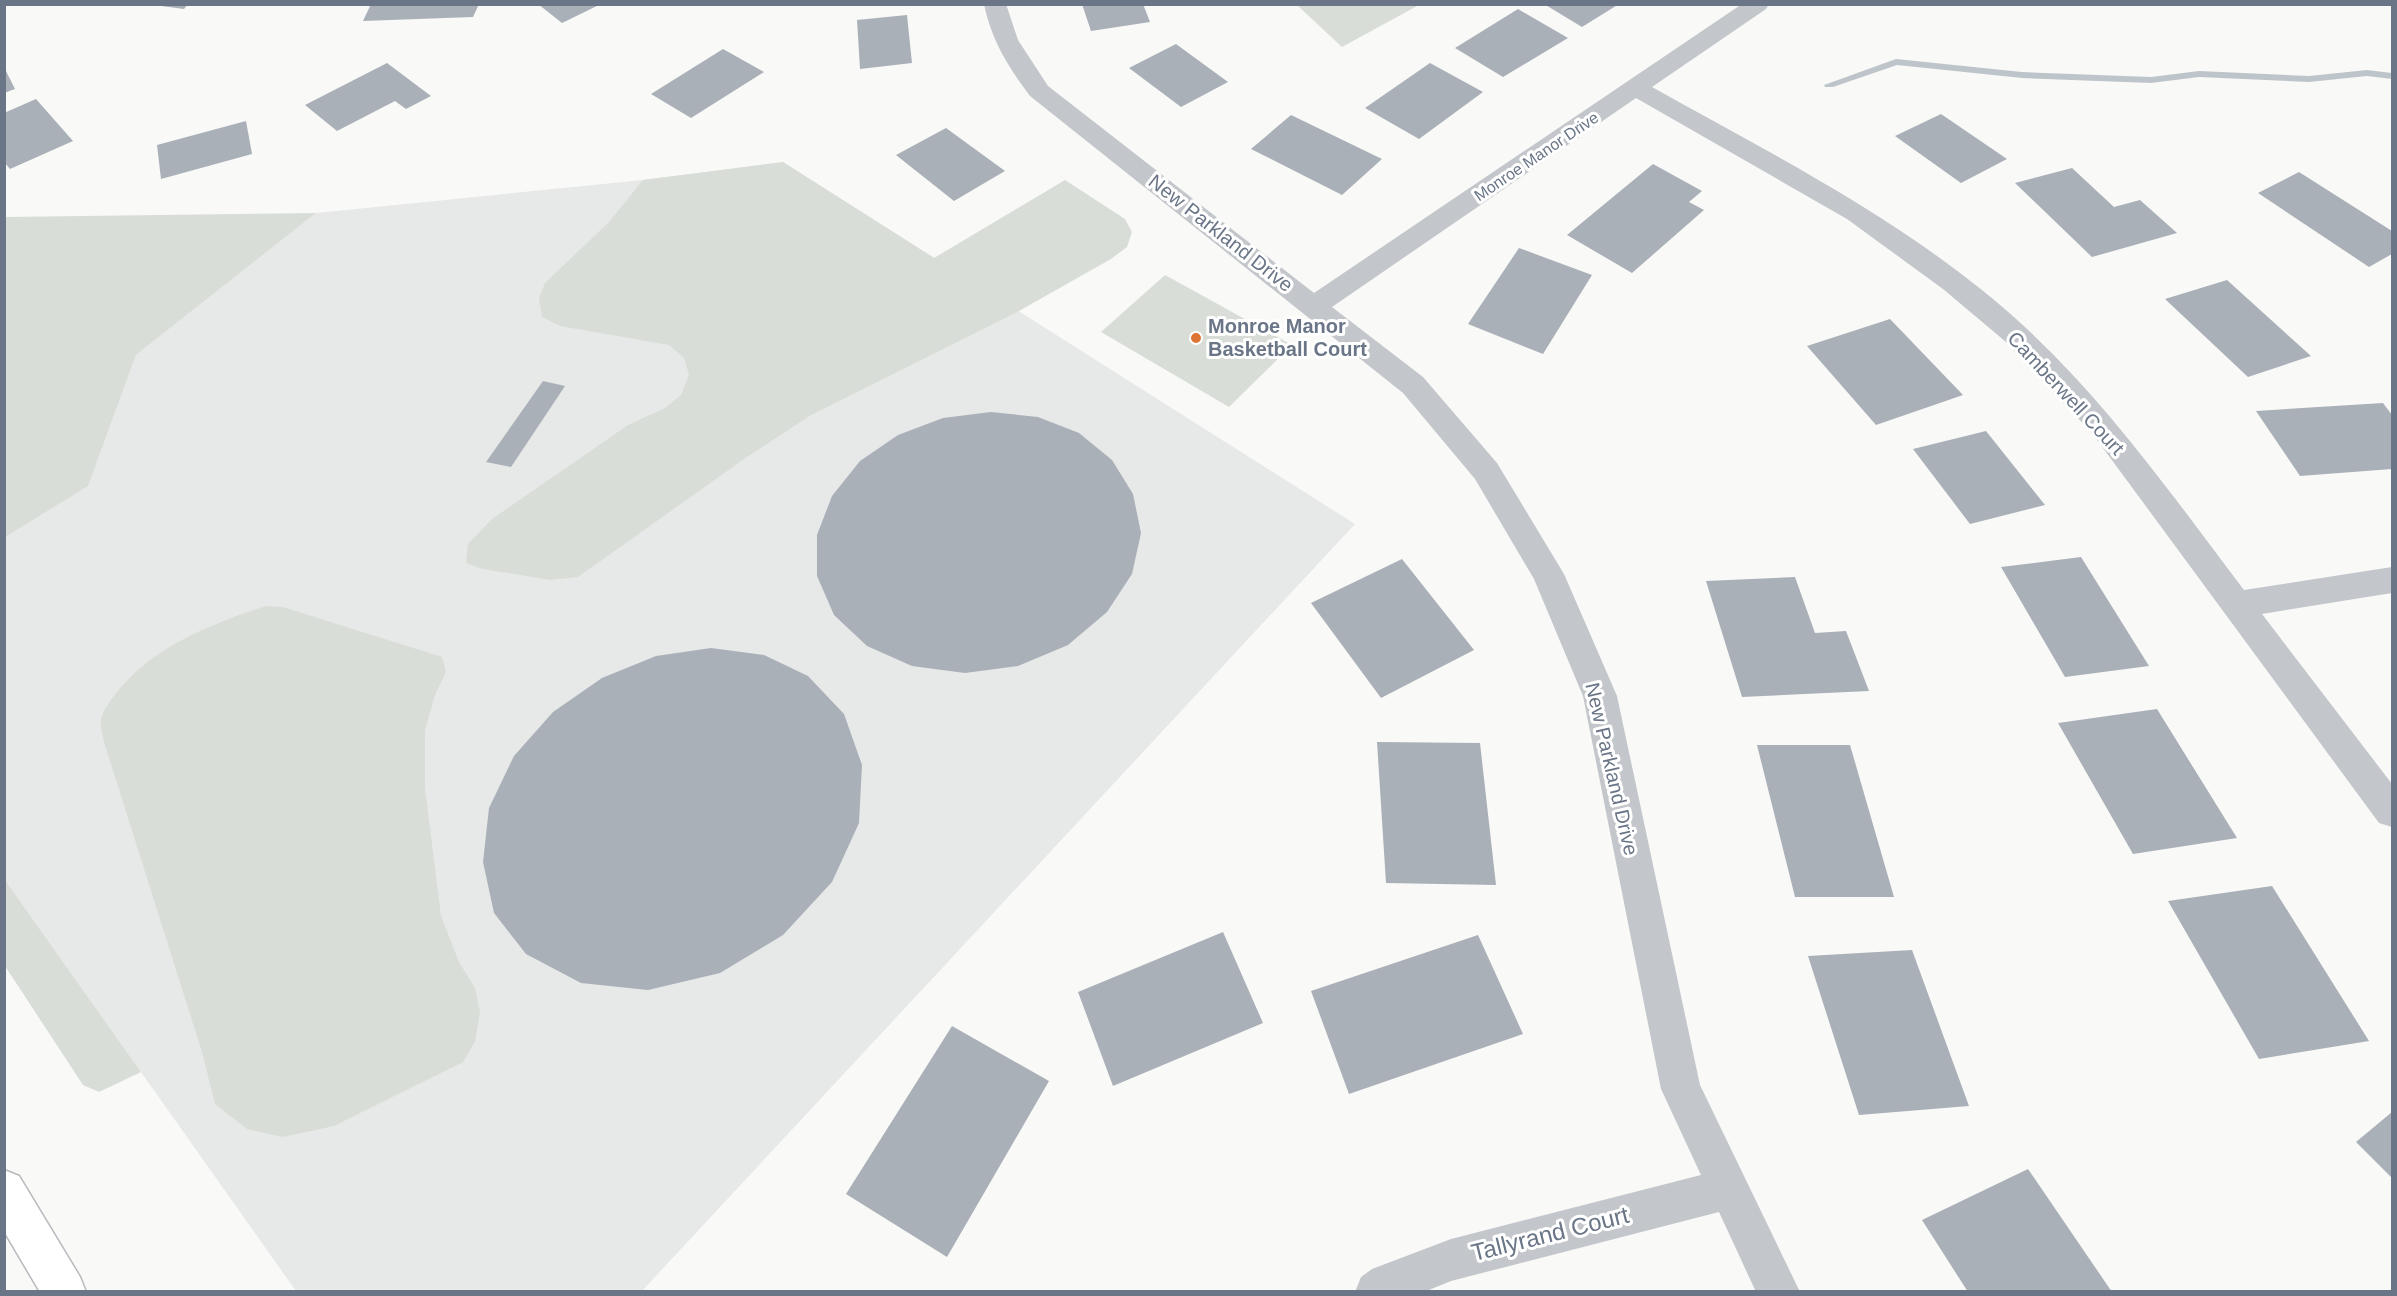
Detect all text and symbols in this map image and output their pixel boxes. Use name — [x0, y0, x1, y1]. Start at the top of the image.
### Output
street label: Monroe Manor Drive — [1471, 109, 1602, 204]
street label: New Parkland Drive — [1145, 170, 1297, 296]
place label: Monroe Manor Basketball Court — [1208, 315, 1367, 360]
street label: Camberwell Court — [2003, 327, 2129, 459]
marker: Monroe Manor Basketball Court — [1189, 331, 1203, 345]
street label: New Parkland Drive — [1581, 680, 1643, 858]
street label: Tallyrand Court — [1468, 1201, 1632, 1266]

